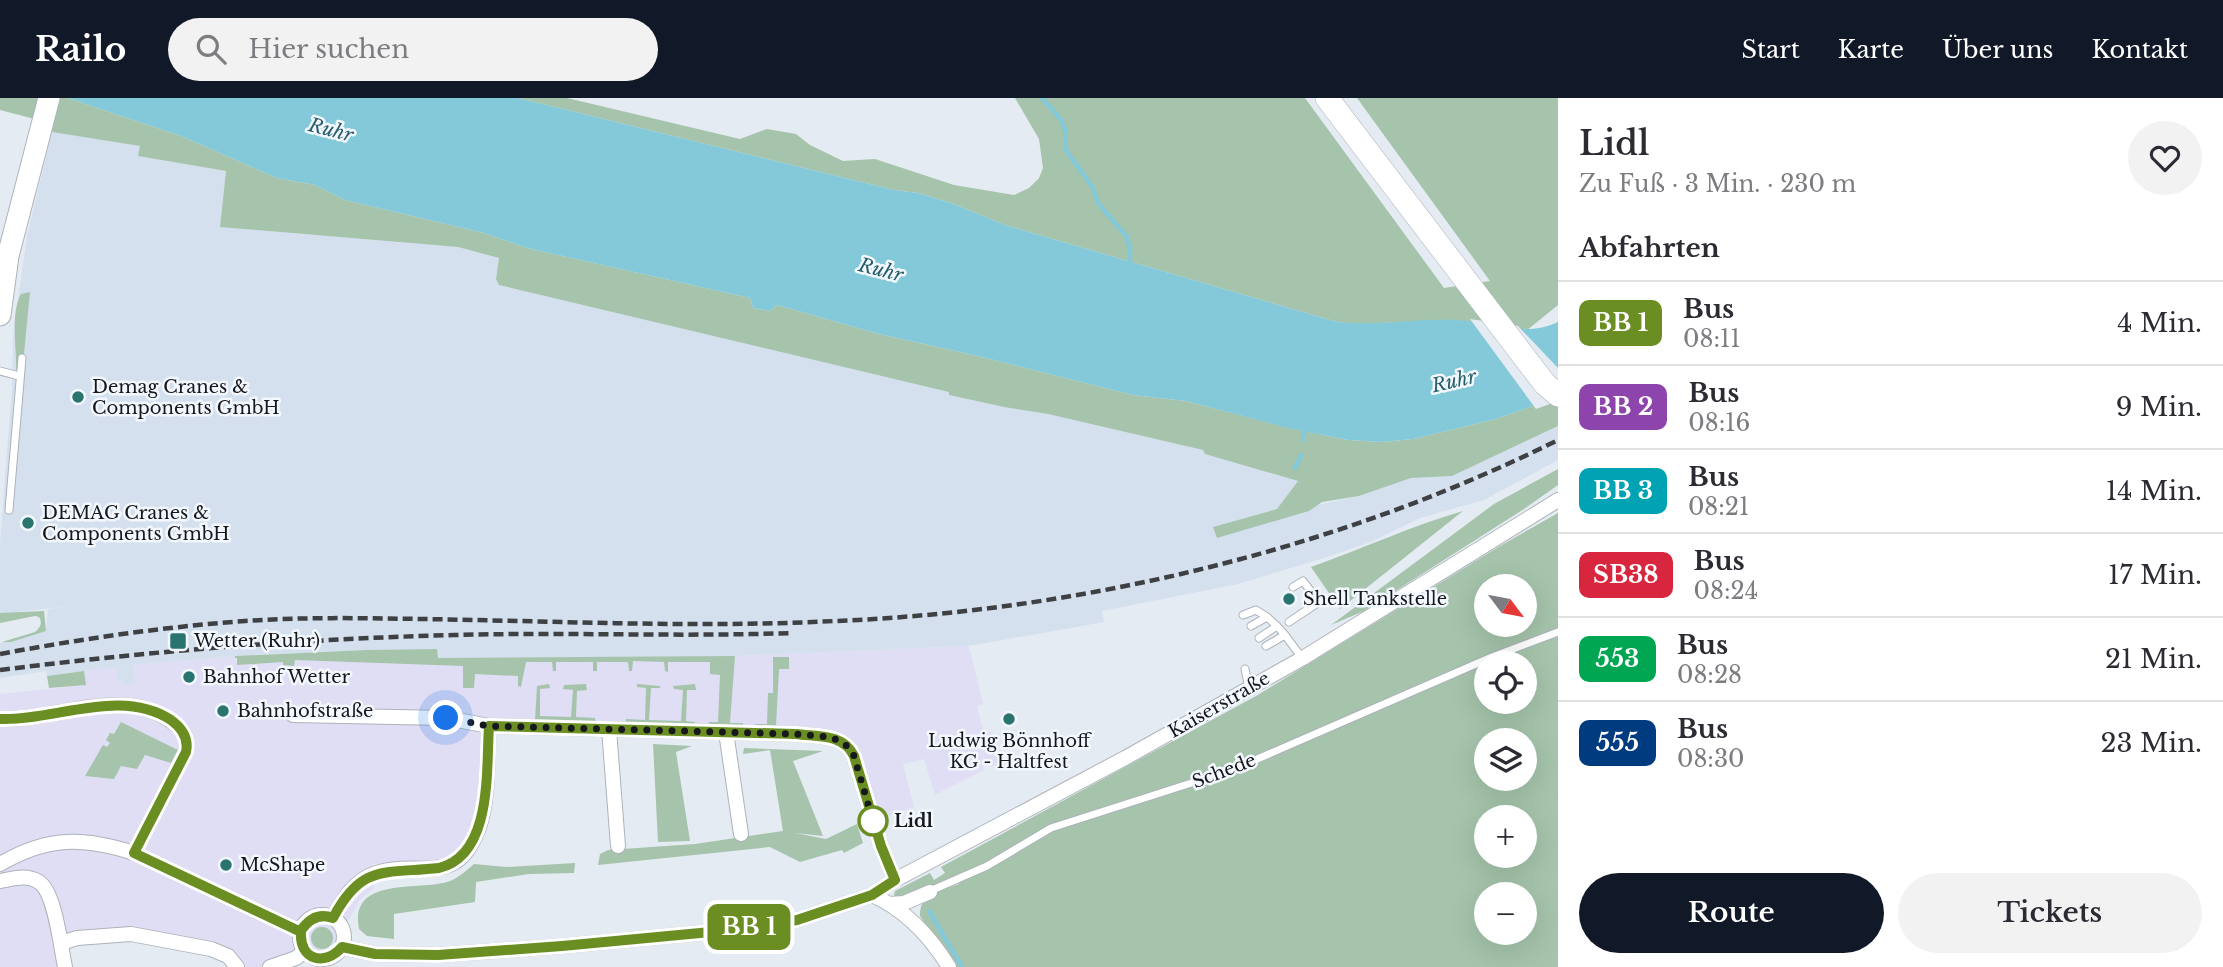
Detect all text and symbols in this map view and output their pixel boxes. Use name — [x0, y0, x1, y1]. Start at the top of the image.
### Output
search box — [168, 18, 658, 81]
text: Railo — [35, 29, 126, 70]
icon: search — [192, 30, 230, 68]
text: Hier suchen — [248, 33, 409, 65]
text: Start — [1742, 35, 1800, 64]
text: Karte — [1838, 35, 1904, 64]
text: Über uns — [1942, 35, 2054, 64]
text: Kontakt — [2092, 35, 2188, 64]
water label: Ruhr — [305, 113, 357, 147]
button: heart — [2128, 121, 2202, 195]
text: Lidl — [1579, 123, 1649, 164]
text: Zu Fuß · 3 Min. · 230 m — [1579, 170, 1856, 198]
text: Abfahrten — [1579, 232, 1720, 264]
water label: Ruhr — [855, 253, 907, 287]
text: Bus — [1683, 293, 1734, 325]
text: 4 Min. — [2117, 307, 2202, 339]
text: BB 1 — [1593, 308, 1648, 337]
text: 08:11 — [1683, 325, 1741, 353]
water label: Ruhr — [1428, 364, 1480, 398]
place label: Demag Cranes & Components GmbH — [92, 376, 280, 419]
text: Bus — [1688, 377, 1739, 409]
marker: Demag Cranes & Components GmbH — [70, 389, 86, 405]
text: 9 Min. — [2116, 391, 2202, 423]
text: BB 2 — [1593, 392, 1653, 421]
text: 08:16 — [1688, 409, 1750, 437]
text: Bus — [1688, 461, 1739, 493]
text: 14 Min. — [2106, 475, 2202, 507]
text: BB 3 — [1593, 476, 1653, 505]
text: 08:21 — [1688, 493, 1749, 521]
place label: DEMAG Cranes & Components GmbH — [42, 502, 230, 545]
marker: DEMAG Cranes & Components GmbH — [20, 515, 36, 531]
text: Bus — [1694, 545, 1745, 577]
text: 17 Min. — [2108, 559, 2202, 591]
text: SB38 — [1593, 560, 1659, 589]
north arrow — [1474, 574, 1536, 637]
map controls — [1474, 574, 1537, 945]
text: 08:24 — [1694, 577, 1758, 605]
place label: Shell Tankstelle — [1303, 588, 1447, 610]
marker: Shell Tankstelle — [1281, 591, 1297, 607]
text: Bus — [1677, 629, 1728, 661]
place label: Wetter (Ruhr) — [193, 630, 320, 652]
marker: Wetter (Ruhr) — [168, 631, 188, 651]
text: 21 Min. — [2105, 643, 2202, 675]
text: 553 — [1596, 644, 1639, 673]
button: locate — [1474, 651, 1537, 714]
text: 08:28 — [1677, 661, 1742, 689]
place label: Bahnhof Wetter — [203, 666, 351, 688]
street label: Kaiserstraße — [1164, 667, 1274, 743]
marker: Bahnhof Wetter — [181, 669, 197, 685]
place label: Bahnhofstraße — [237, 700, 373, 722]
your location — [428, 700, 463, 735]
marker: Bahnhofstraße — [215, 703, 231, 719]
marker: Ludwig Bönnhoff KG - Haltfest — [1001, 711, 1017, 727]
text: Bus — [1677, 713, 1728, 745]
text: 23 Min. — [2100, 727, 2202, 759]
button: layers — [1474, 728, 1537, 791]
text: 555 — [1596, 728, 1639, 757]
place label: Ludwig Bönnhoff KG - Haltfest — [928, 730, 1092, 773]
text: 08:30 — [1677, 745, 1745, 773]
street label: Schede — [1189, 749, 1259, 793]
button: + — [1474, 805, 1537, 868]
marker: Lidl — [858, 806, 888, 836]
place label: Lidl — [894, 810, 934, 832]
place label: McShape — [240, 854, 325, 876]
marker: McShape — [218, 857, 234, 873]
button: Route — [1579, 873, 1884, 953]
button: Tickets — [1898, 873, 2202, 953]
button: − — [1474, 882, 1537, 945]
line badge: BB 1 — [700, 904, 798, 950]
text: BB 1 — [721, 912, 777, 941]

